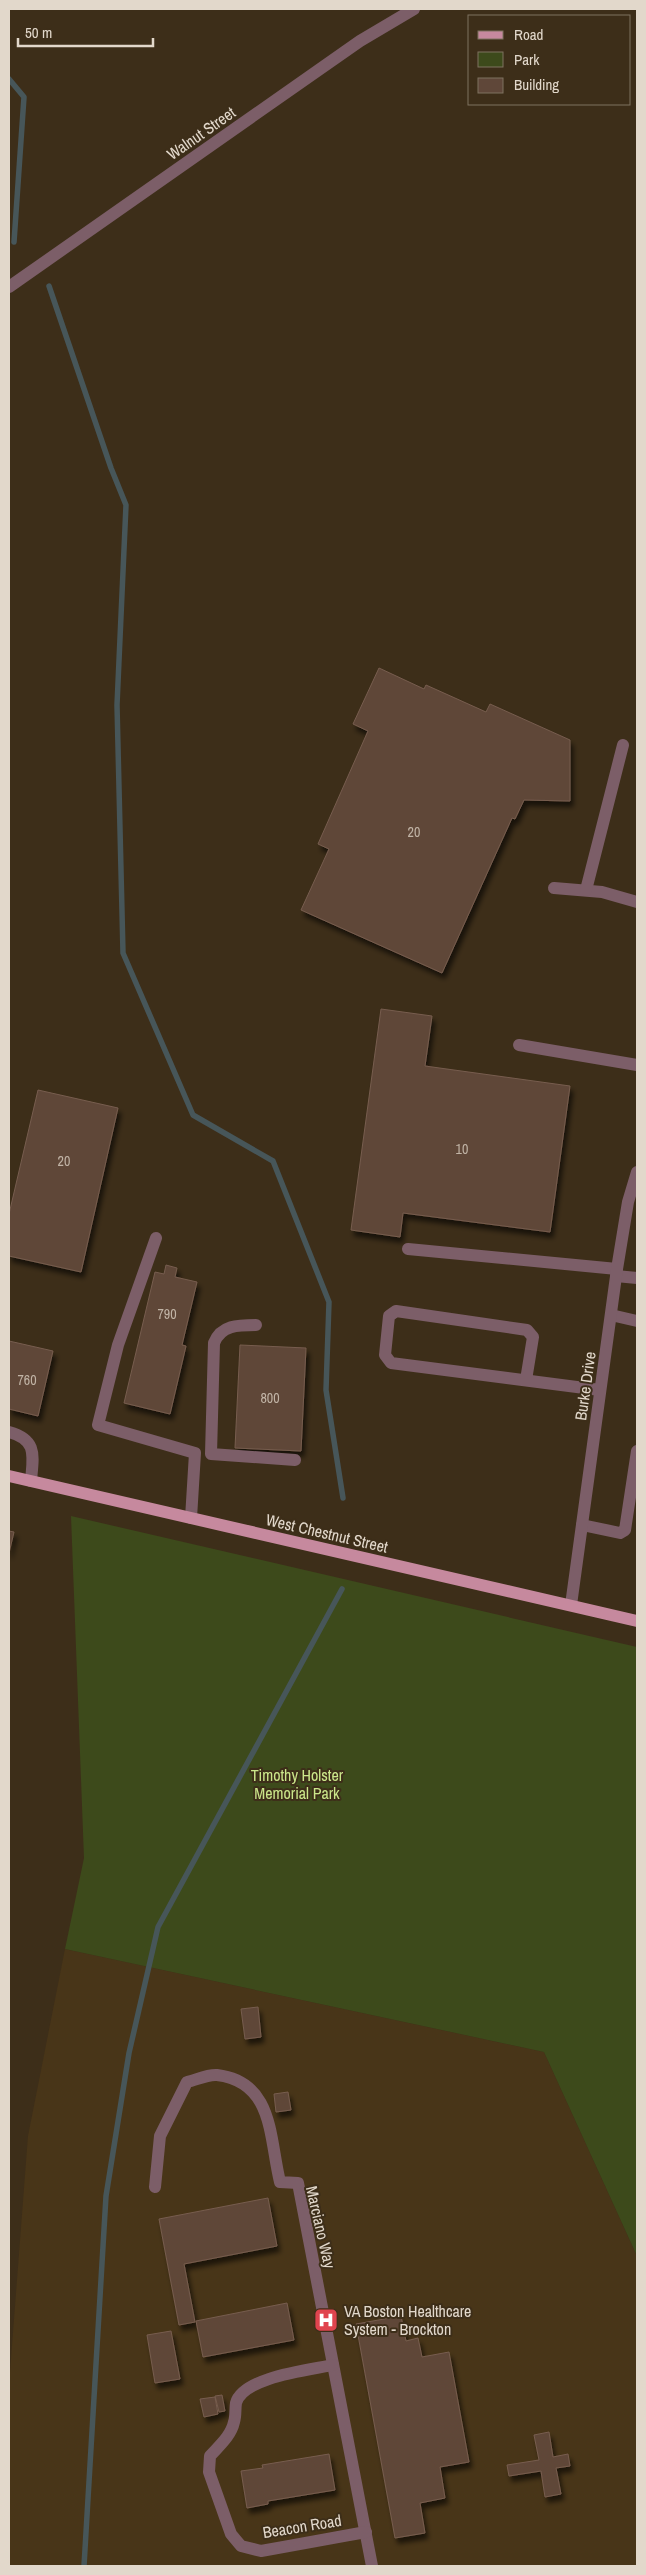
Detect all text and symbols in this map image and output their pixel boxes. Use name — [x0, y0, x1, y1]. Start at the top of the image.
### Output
scale bar — [18, 15, 152, 47]
legend — [468, 15, 631, 105]
text: 50 m — [25, 22, 52, 43]
text: Road — [514, 24, 543, 45]
text: Park — [514, 49, 540, 70]
text: Building — [514, 74, 559, 95]
street label: Walnut Street — [162, 101, 240, 165]
house number: 20 — [408, 823, 420, 841]
house number: 10 — [456, 1140, 468, 1158]
house number: 20 — [58, 1152, 70, 1170]
house number: 790 — [157, 1305, 177, 1323]
street label: Burke Drive — [569, 1350, 601, 1422]
house number: 760 — [17, 1371, 37, 1389]
house number: 800 — [260, 1389, 280, 1407]
street label: West Chestnut Street — [264, 1508, 390, 1558]
park label: Timothy Holster Memorial Park — [251, 1764, 344, 1804]
street label: Marciano Way — [301, 2184, 341, 2271]
place label: VA Boston Healthcare System - Brockton — [344, 2300, 471, 2340]
hospital icon: VA Boston Healthcare System - Brockton — [313, 2307, 339, 2333]
street label: Beacon Road — [261, 2509, 343, 2543]

